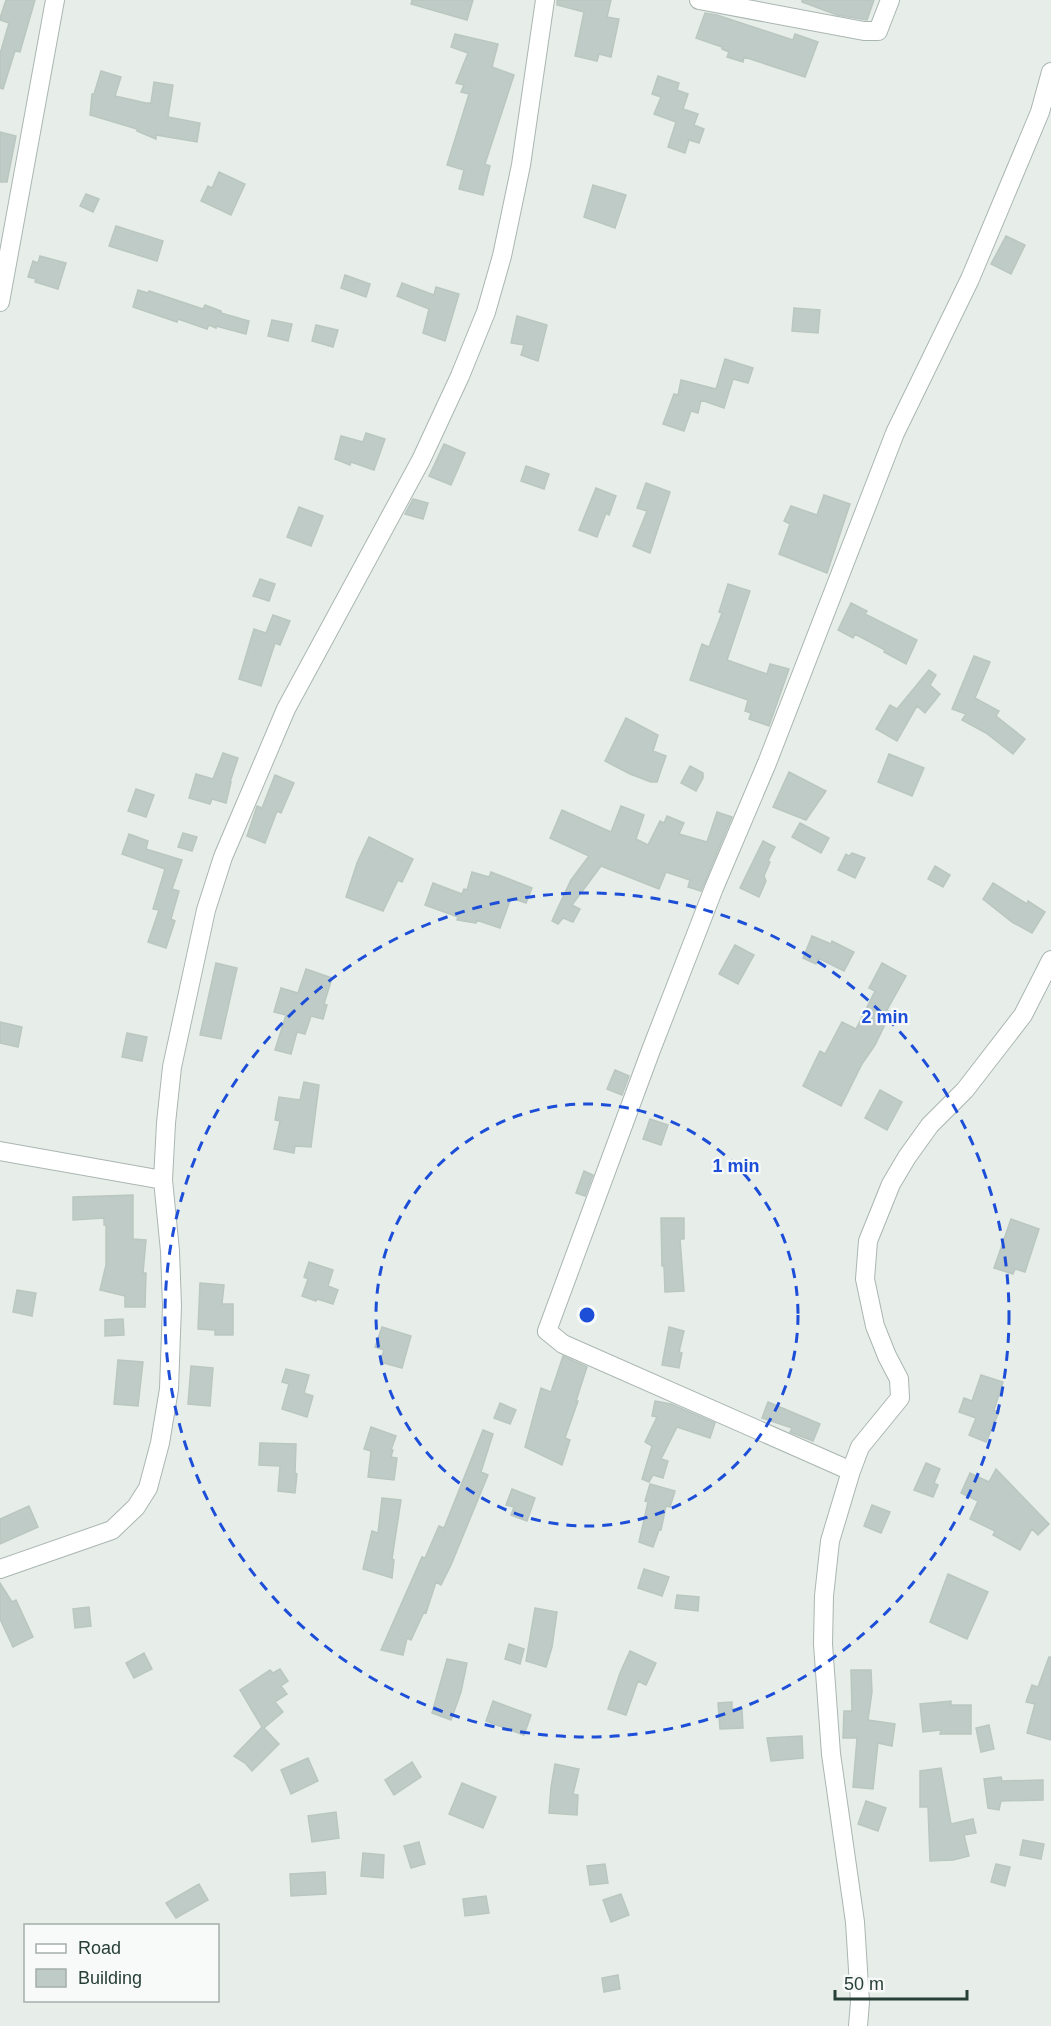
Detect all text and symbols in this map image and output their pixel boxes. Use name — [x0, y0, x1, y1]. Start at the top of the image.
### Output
text: 2 min — [861, 1007, 909, 1027]
text: 1 min — [712, 1156, 760, 1176]
centre of rings — [577, 1305, 597, 1325]
legend — [24, 1924, 219, 2002]
text: Road — [78, 1938, 121, 1958]
scale bar — [835, 1963, 967, 2001]
text: Building — [78, 1968, 142, 1988]
text: 50 m — [844, 1974, 884, 1994]

